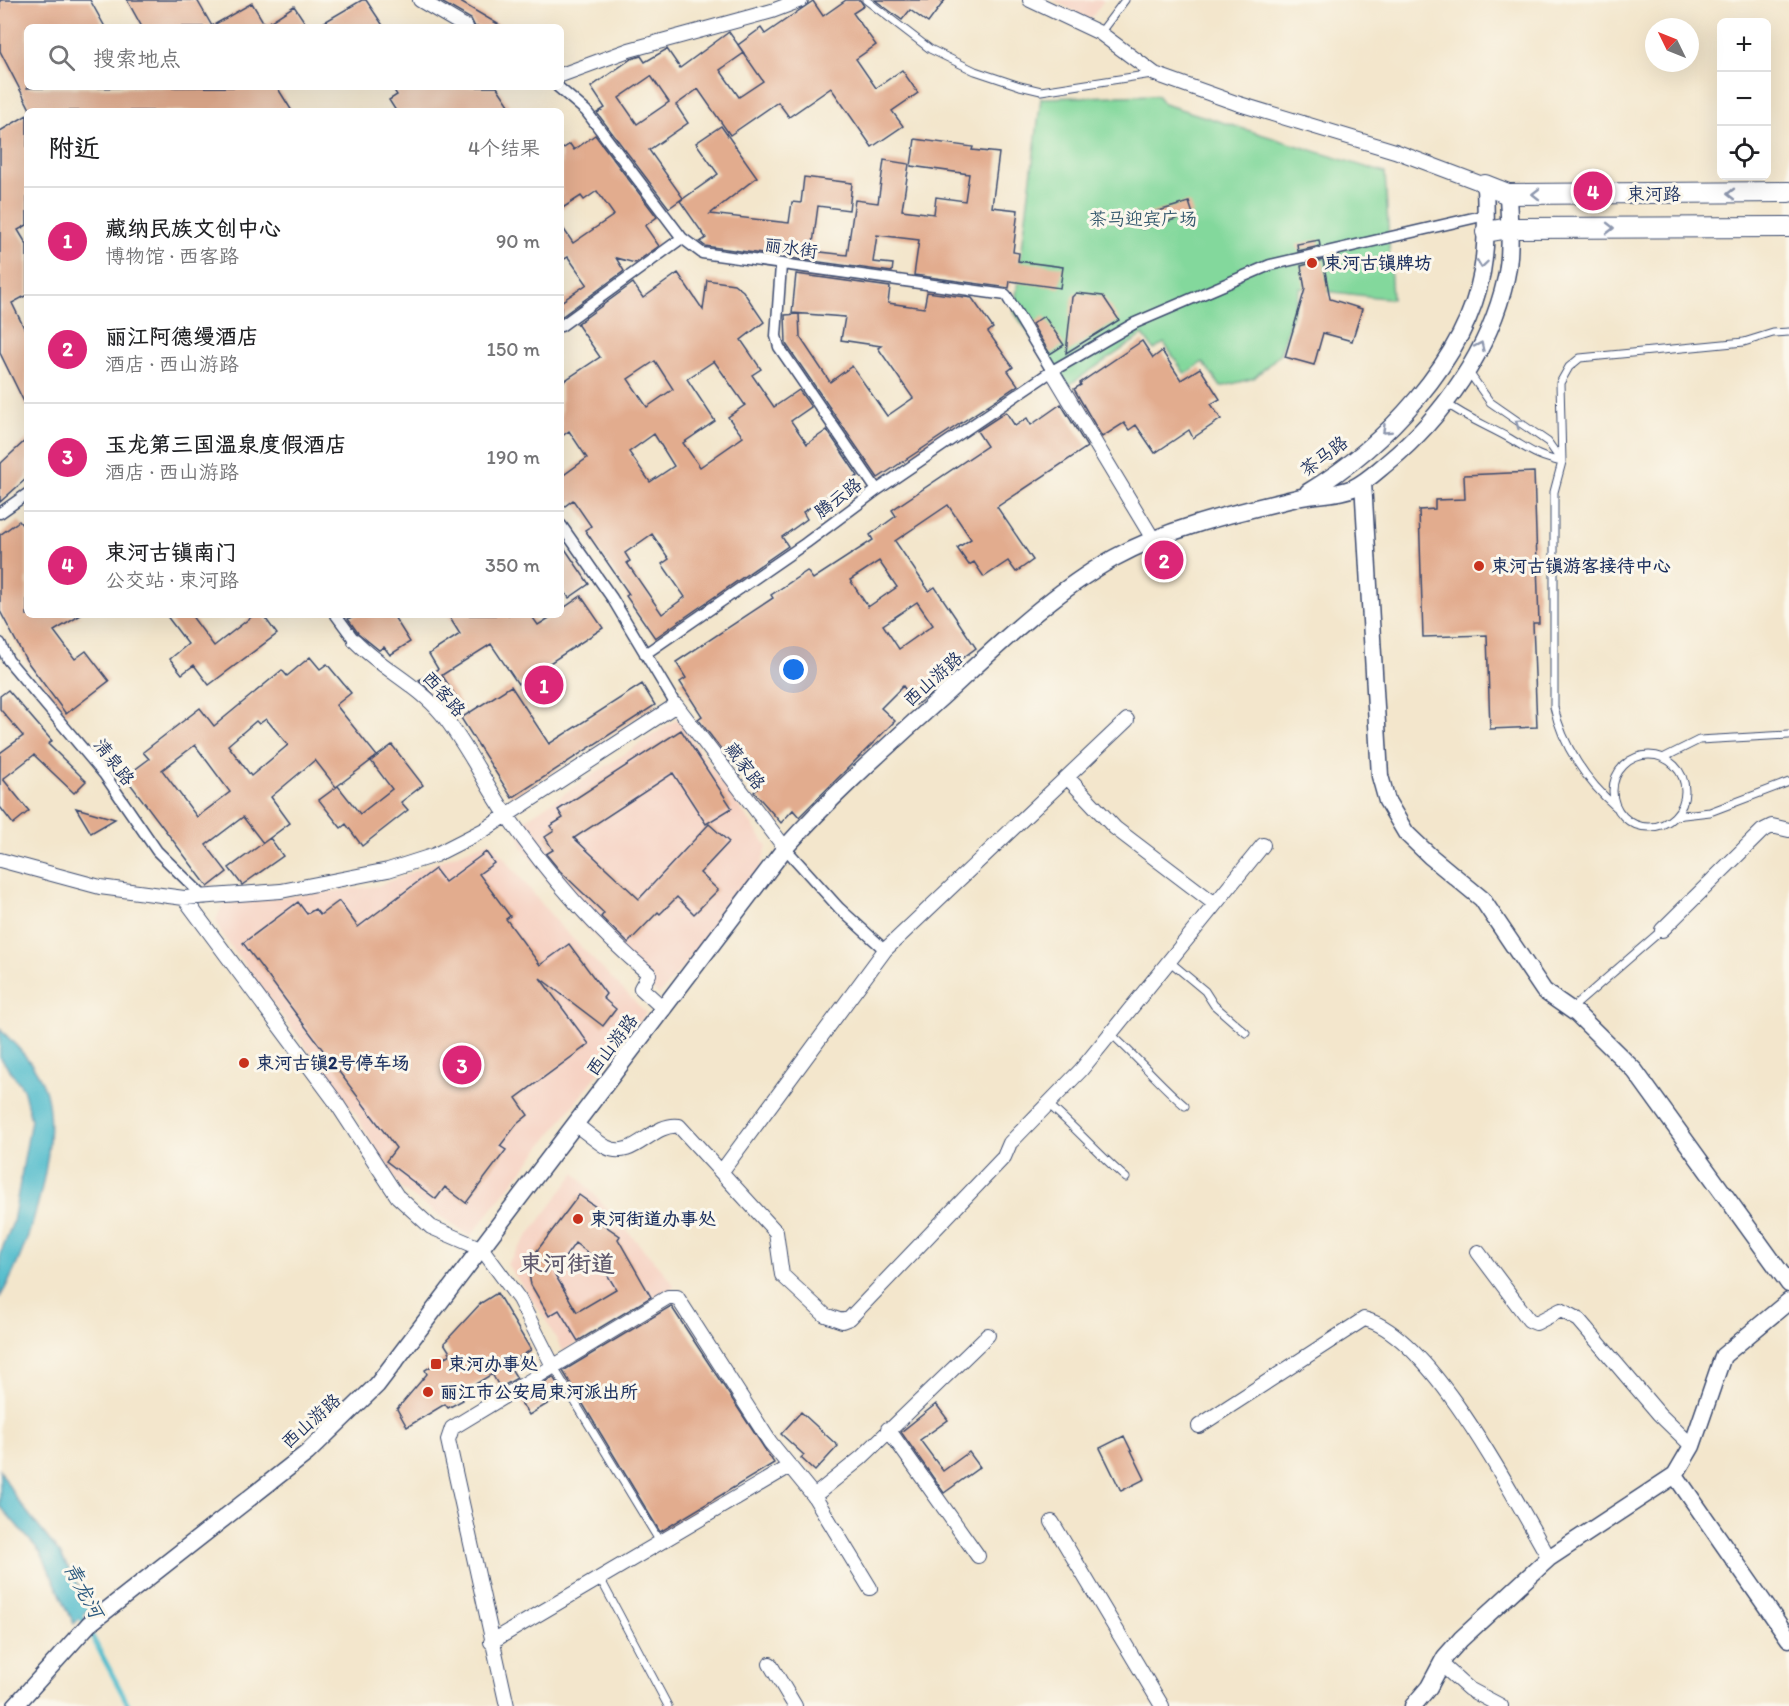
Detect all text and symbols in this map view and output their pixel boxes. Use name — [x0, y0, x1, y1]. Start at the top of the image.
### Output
north arrow — [1645, 18, 1699, 72]
map controls — [1717, 18, 1771, 180]
button: + — [1717, 18, 1771, 72]
search box — [24, 24, 564, 90]
icon: search — [45, 41, 78, 74]
text: 搜索地点 — [93, 45, 181, 72]
button: − — [1717, 72, 1771, 126]
button: locate — [1717, 126, 1771, 180]
text: 附近 — [48, 132, 100, 164]
text: 4个结果 — [468, 136, 540, 160]
pin: 4 — [1574, 168, 1612, 213]
street label: 束河路 — [1627, 183, 1681, 205]
one-way arrow — [1531, 188, 1540, 200]
one-way arrow — [1726, 188, 1735, 200]
park label: 茶马迎宾广场 — [1089, 208, 1197, 230]
text: 藏纳民族文创中心 — [105, 215, 281, 242]
one-way arrow — [1605, 222, 1614, 234]
text: 1 — [63, 229, 72, 253]
text: 90 m — [496, 229, 540, 253]
street label: 丽水街 — [763, 233, 819, 263]
text: 博物馆 · 西客路 — [105, 244, 239, 268]
place label: 束河古镇牌坊 — [1324, 252, 1432, 274]
marker: 束河古镇牌坊 — [1305, 256, 1319, 270]
one-way arrow — [1477, 260, 1489, 269]
text: 丽江阿德缦酒店 — [105, 323, 259, 350]
text: 2 — [62, 337, 73, 361]
text: 150 m — [487, 337, 540, 361]
one-way arrow — [1473, 341, 1485, 352]
text: 酒店 · 西山游路 — [105, 352, 239, 376]
one-way arrow — [1515, 419, 1526, 430]
one-way arrow — [1383, 423, 1394, 434]
text: 玉龙第三国温泉度假酒店 — [105, 431, 347, 458]
street label: 茶马路 — [1296, 431, 1352, 481]
text: 3 — [62, 445, 73, 469]
text: 190 m — [487, 445, 540, 469]
text: 酒店 · 西山游路 — [105, 460, 239, 484]
street label: 腾云路 — [810, 473, 866, 523]
pin: 2 — [1144, 538, 1184, 582]
text: 束河古镇南门 — [105, 539, 237, 566]
text: 4 — [61, 553, 74, 577]
text: 350 m — [485, 553, 540, 577]
place label: 束河古镇游客接待中心 — [1491, 555, 1671, 577]
marker: 束河古镇游客接待中心 — [1472, 559, 1486, 573]
text: 公交站 · 束河路 — [105, 568, 239, 592]
street label: 西山游路 — [899, 647, 967, 711]
your location — [779, 655, 808, 684]
pin: 1 — [524, 662, 564, 708]
street label: 西客路 — [418, 667, 470, 721]
street label: 清泉路 — [89, 734, 139, 790]
street label: 藏家路 — [720, 738, 770, 794]
street label: 西山游路 — [582, 1010, 642, 1080]
pin: 3 — [442, 1042, 482, 1088]
place label: 束河古镇2号停车场 — [256, 1052, 409, 1074]
marker: 束河古镇2号停车场 — [237, 1056, 251, 1070]
place label: 束河街道办事处 — [590, 1208, 716, 1230]
marker: 束河街道办事处 — [571, 1212, 585, 1226]
district label: 束河街道 — [519, 1249, 615, 1278]
place label: 束河办事处 — [448, 1353, 538, 1375]
marker: 束河办事处 — [429, 1357, 443, 1371]
place label: 丽江市公安局束河派出所 — [440, 1381, 638, 1403]
marker: 丽江市公安局束河派出所 — [421, 1385, 435, 1399]
street label: 西山游路 — [277, 1389, 345, 1453]
water label: 青龙河 — [59, 1558, 110, 1625]

